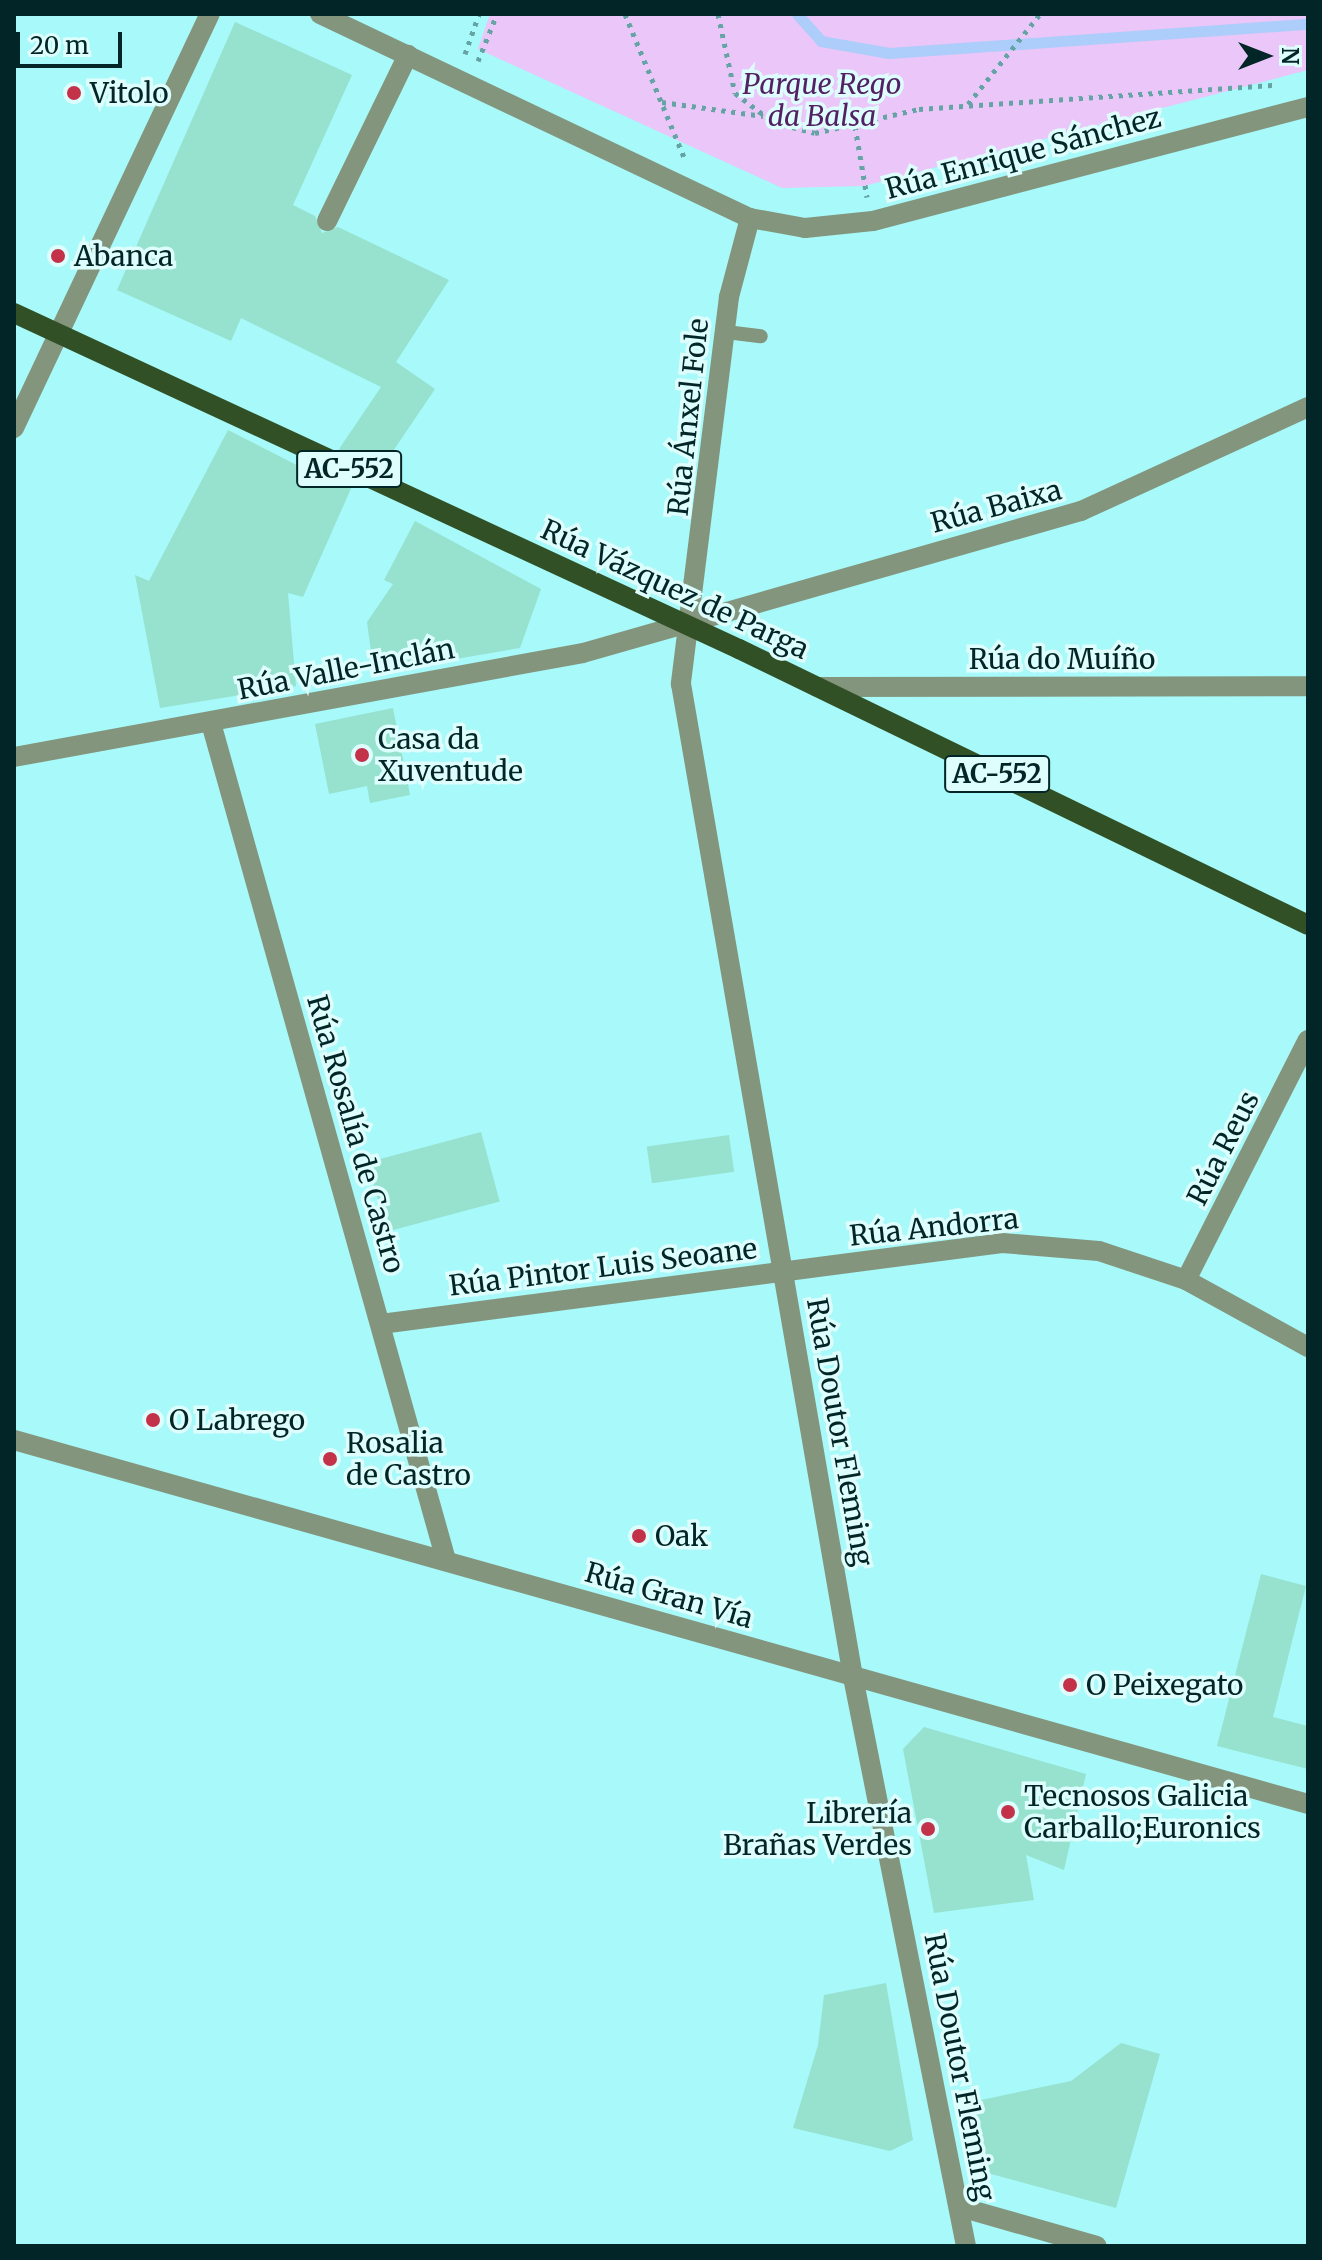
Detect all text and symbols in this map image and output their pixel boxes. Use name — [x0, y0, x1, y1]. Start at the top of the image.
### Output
scale bar — [20, 16, 126, 66]
north arrow — [1226, 16, 1306, 96]
text: 20 m — [30, 30, 89, 61]
text: N — [1276, 47, 1304, 65]
park label: Parque Rego da Balsa — [743, 67, 901, 133]
place label: Vitolo — [90, 76, 169, 110]
marker: Vitolo — [65, 84, 83, 102]
street label: Rúa Enrique Sánchez — [881, 100, 1165, 206]
place label: Abanca — [74, 239, 173, 273]
marker: Abanca — [49, 247, 67, 265]
street label: Rúa Ánxel Fole — [661, 317, 715, 517]
road number: AC-552 — [295, 447, 403, 491]
street label: Rúa Baixa — [927, 472, 1065, 540]
street label: Rúa Vázquez de Parga — [536, 512, 814, 666]
street label: Rúa Valle-Inclán — [235, 632, 457, 706]
street label: Rúa do Muíño — [969, 642, 1155, 676]
place label: Casa da Xuventude — [378, 722, 523, 788]
marker: Casa da Xuventude — [353, 746, 371, 764]
road number: AC-552 — [943, 752, 1051, 796]
street label: Rúa Rosalía de Castro — [300, 991, 412, 1277]
street label: Rúa Reus — [1180, 1085, 1266, 1211]
street label: Rúa Andorra — [848, 1201, 1020, 1253]
street label: Rúa Pintor Luis Seoane — [447, 1231, 759, 1303]
street label: Rúa Doutor Fleming — [800, 1295, 880, 1569]
place label: O Labrego — [169, 1403, 305, 1437]
marker: O Labrego — [144, 1411, 162, 1429]
place label: Rosalia de Castro — [346, 1426, 471, 1492]
marker: Rosalia de Castro — [321, 1450, 339, 1468]
place label: Oak — [655, 1519, 708, 1553]
marker: Oak — [630, 1527, 648, 1545]
street label: Rúa Gran Vía — [581, 1555, 757, 1635]
place label: O Peixegato — [1086, 1668, 1243, 1702]
marker: O Peixegato — [1061, 1676, 1079, 1694]
place label: Tecnosos Galicia Carballo;Euronics — [1024, 1779, 1261, 1845]
place label: Librería Brañas Verdes — [723, 1796, 912, 1862]
marker: Tecnosos Galicia Carballo;Euronics — [999, 1803, 1017, 1821]
marker: Librería Brañas Verdes — [919, 1820, 937, 1838]
street label: Rúa Doutor Fleming — [918, 1930, 1002, 2204]

